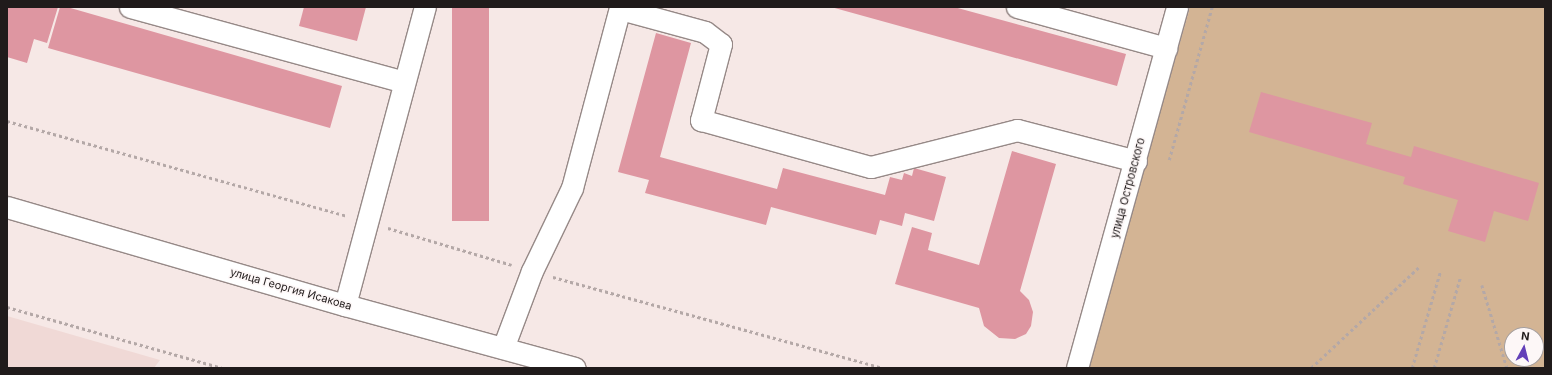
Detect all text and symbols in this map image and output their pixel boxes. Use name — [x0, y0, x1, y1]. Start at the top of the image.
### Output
street label: улица Островского — [1108, 136, 1148, 240]
street label: улица Георгия Исакова — [229, 265, 353, 313]
north arrow — [1504, 327, 1544, 367]
text: N — [1520, 329, 1530, 344]

